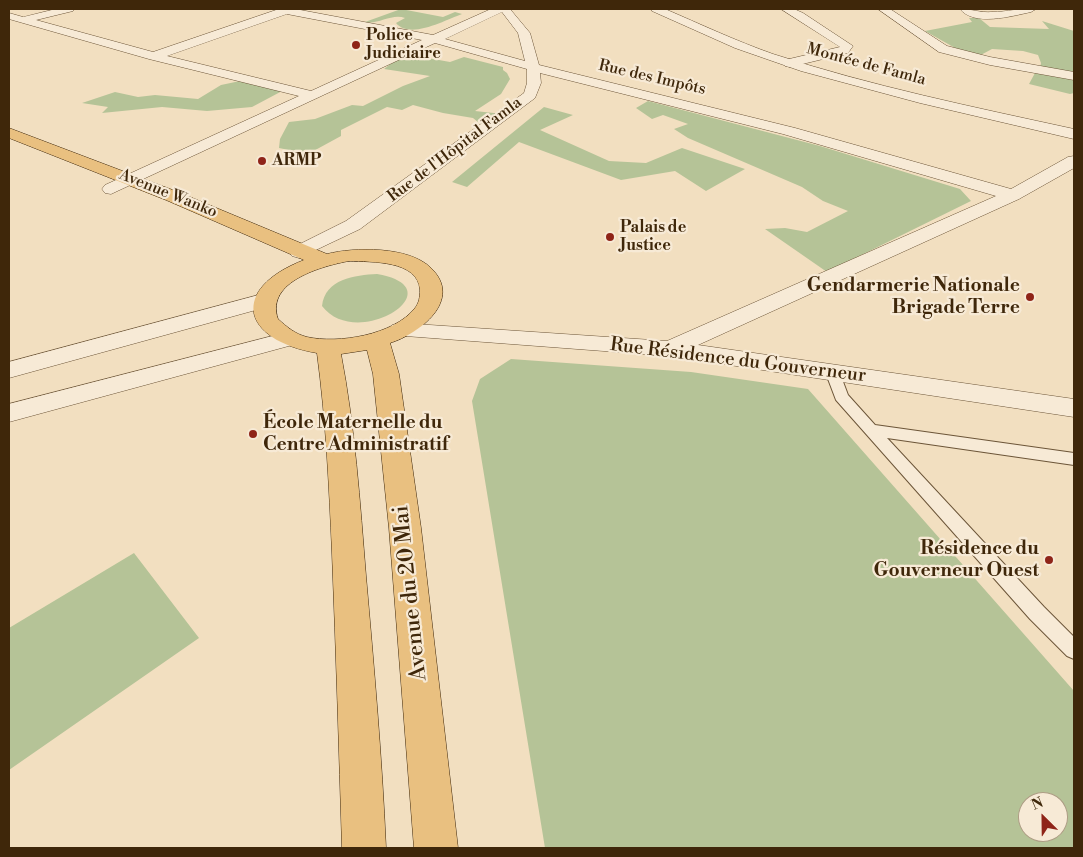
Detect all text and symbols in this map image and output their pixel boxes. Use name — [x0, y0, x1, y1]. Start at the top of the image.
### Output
place label: Police Judiciaire — [366, 26, 441, 64]
marker: Police Judiciaire — [350, 39, 362, 51]
street label: Montée de Famla — [804, 40, 928, 90]
street label: Rue des Impôts — [596, 56, 708, 100]
street label: Rue de l'Hôpital Famla — [384, 93, 526, 207]
place label: ARMP — [272, 151, 321, 171]
marker: ARMP — [256, 155, 268, 167]
street label: Avenue Wanko — [116, 166, 220, 222]
place label: Palais de Justice — [620, 218, 686, 256]
marker: Palais de Justice — [604, 231, 616, 243]
place label: Gendarmerie Nationale Brigade Terre — [807, 275, 1020, 319]
marker: Gendarmerie Nationale Brigade Terre — [1024, 291, 1036, 303]
street label: Rue Résidence du Gouverneur — [609, 334, 867, 388]
place label: École Maternelle du Centre Administratif — [263, 412, 448, 456]
marker: École Maternelle du Centre Administratif — [247, 428, 259, 440]
street label: Avenue du 20 Mai — [389, 504, 433, 682]
place label: Résidence du Gouverneur Ouest — [873, 538, 1039, 582]
marker: Résidence du Gouverneur Ouest — [1043, 554, 1055, 566]
north arrow — [1018, 792, 1068, 842]
text: N — [1029, 794, 1046, 815]

